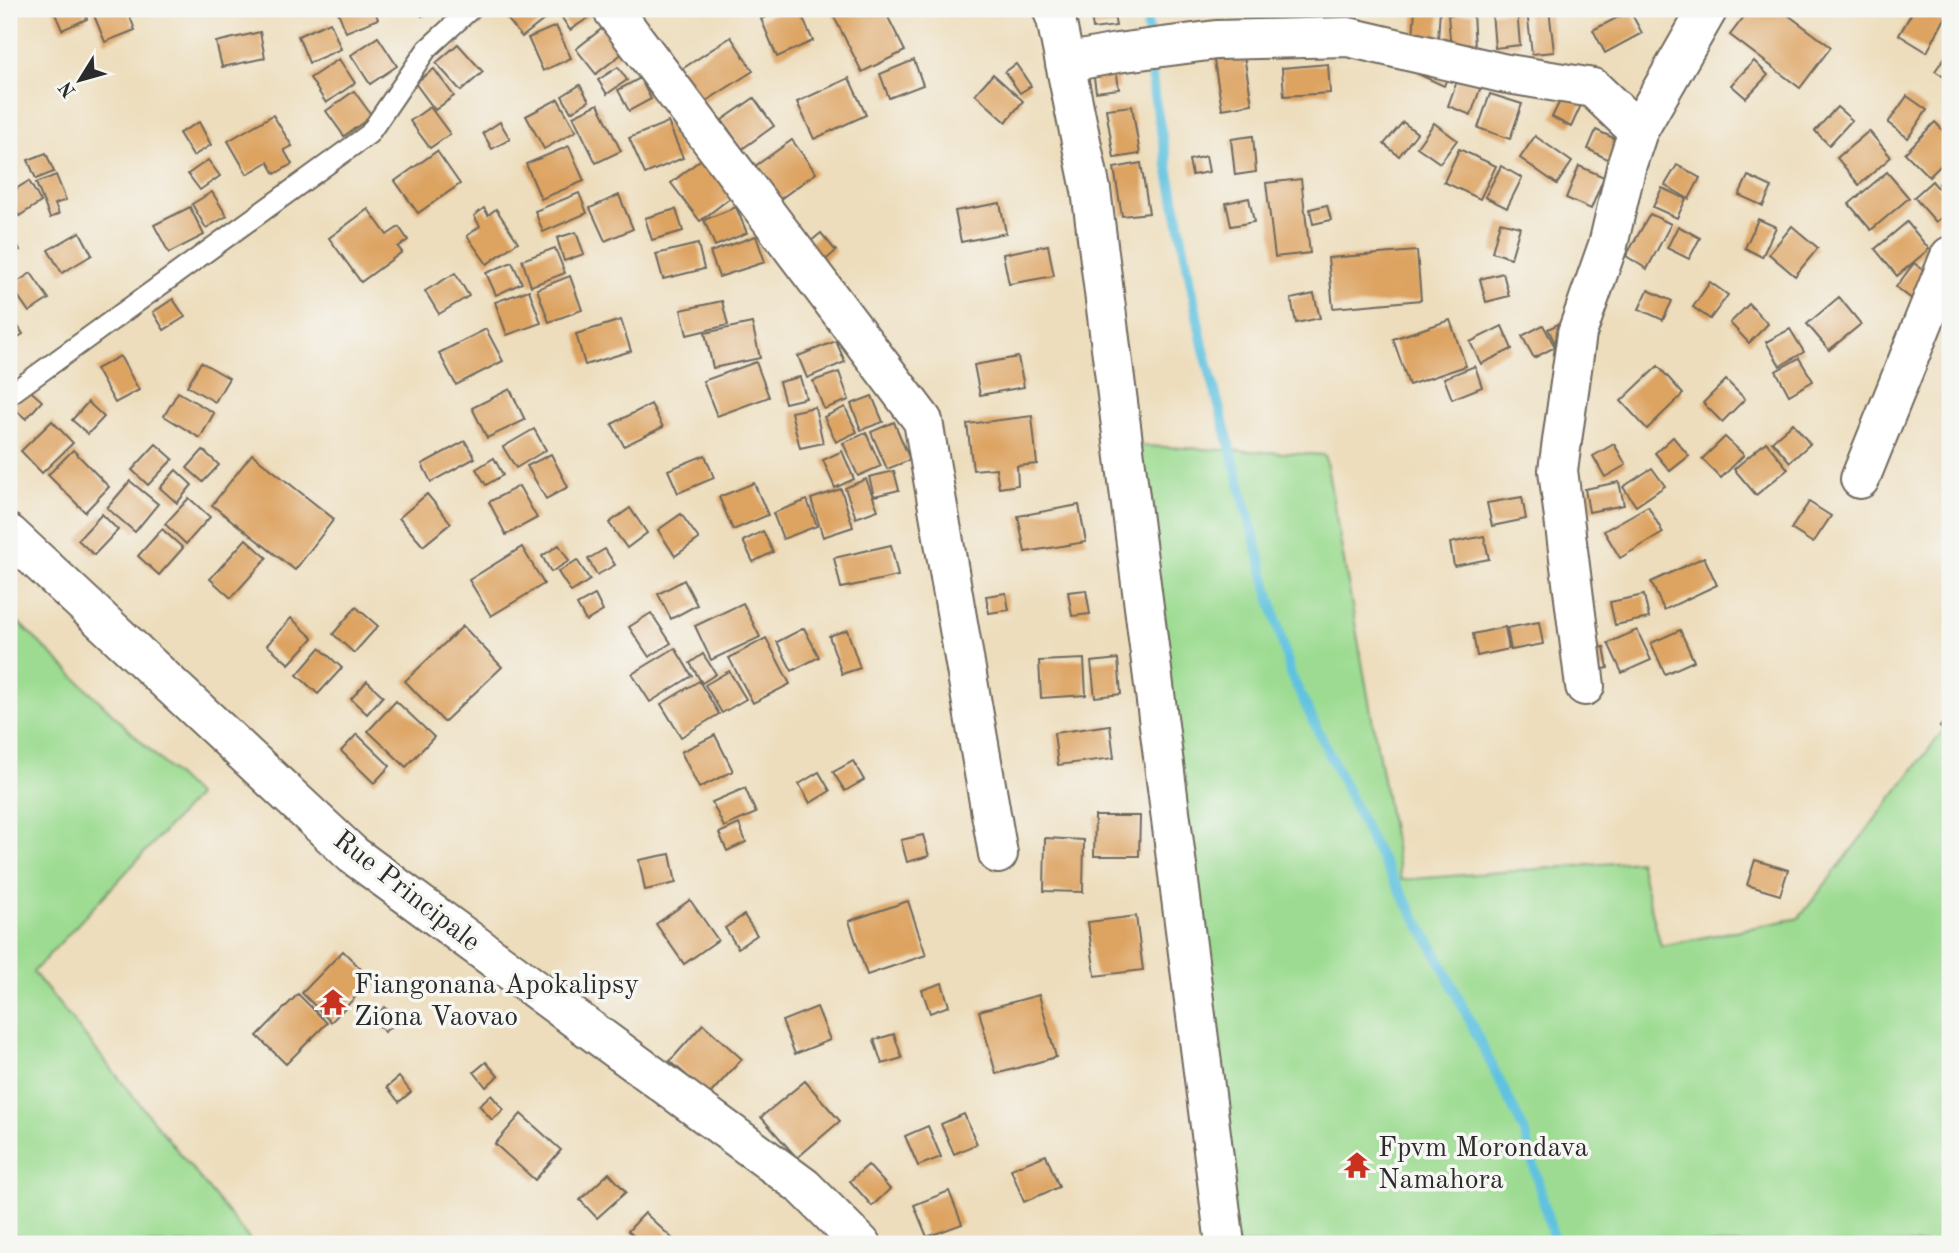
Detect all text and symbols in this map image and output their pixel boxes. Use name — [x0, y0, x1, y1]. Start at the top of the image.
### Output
north arrow — [46, 46, 116, 116]
text: N — [56, 77, 80, 100]
street label: Rue Principale — [327, 826, 485, 958]
place label: Fiangonana Apokalipsy Ziona Vaovao — [354, 972, 639, 1032]
temple icon: Fiangonana Apokalipsy Ziona Vaovao — [318, 987, 348, 1017]
place label: Fpvm Morondava Namahora — [1378, 1135, 1589, 1195]
temple icon: Fpvm Morondava Namahora — [1342, 1150, 1372, 1180]

